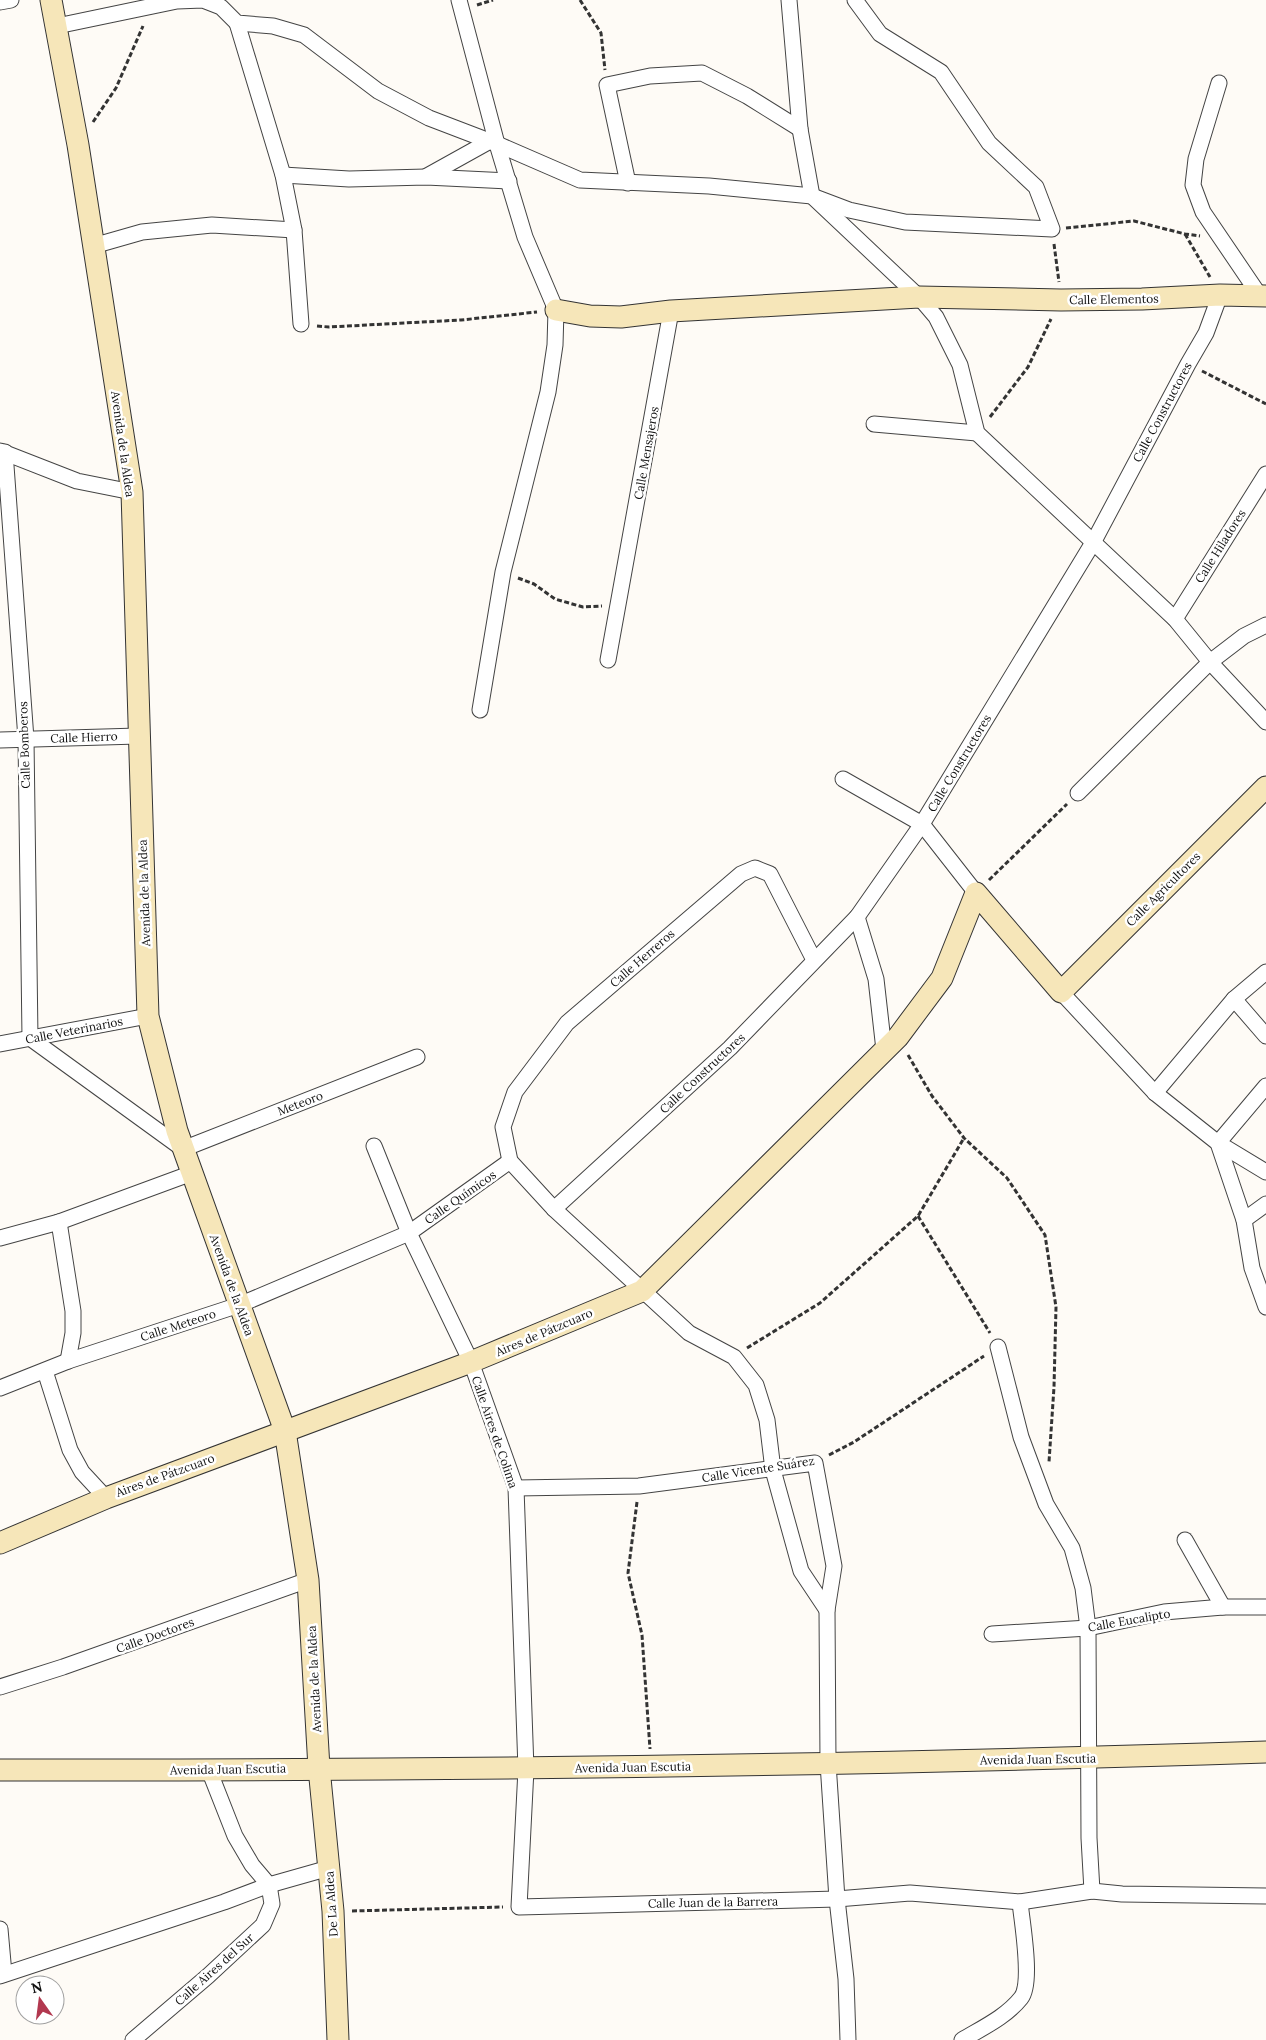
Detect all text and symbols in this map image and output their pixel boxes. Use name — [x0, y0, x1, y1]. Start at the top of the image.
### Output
street label: Calle Elementos — [1069, 291, 1159, 307]
street label: Calle Constructores — [1129, 359, 1195, 465]
street label: Avenida de la Aldea — [108, 389, 138, 498]
street label: Calle Mensajeros — [630, 405, 662, 501]
street label: Calle Hiladores — [1191, 506, 1249, 586]
street label: Calle Bomberos — [15, 701, 33, 789]
street label: Calle Constructores — [924, 711, 994, 815]
street label: Calle Hierro — [50, 728, 118, 746]
street label: Avenida de la Aldea — [135, 839, 153, 948]
street label: Calle Agricultores — [1123, 848, 1204, 929]
street label: Calle Herreros — [607, 926, 678, 990]
street label: Calle Veterinarios — [24, 1013, 124, 1047]
street label: Calle Constructores — [656, 1029, 748, 1116]
street label: Meteoro — [275, 1087, 325, 1119]
street label: Calle Químicos — [421, 1167, 499, 1227]
street label: Avenida de la Aldea — [206, 1231, 257, 1338]
street label: Aires de Pátzcuaro — [492, 1305, 595, 1360]
street label: Calle Meteoro — [138, 1306, 218, 1344]
street label: Calle Aires de Colima — [469, 1374, 521, 1490]
street label: Aires de Pátzcuaro — [113, 1450, 216, 1500]
street label: Calle Vicente Suárez — [701, 1453, 815, 1485]
street label: Calle Eucalipto — [1087, 1605, 1171, 1635]
street label: Calle Doctores — [114, 1614, 196, 1656]
street label: Avenida de la Aldea — [304, 1625, 324, 1734]
street label: Avenida Juan Escutia — [979, 1750, 1096, 1768]
street label: Avenida Juan Escutia — [574, 1758, 691, 1776]
street label: Avenida Juan Escutia — [169, 1760, 286, 1778]
street label: De La Aldea — [321, 1871, 341, 1937]
street label: Calle Juan de la Barrera — [648, 1893, 778, 1911]
street label: Calle Aires del Sur — [171, 1929, 257, 2008]
north arrow — [15, 1975, 65, 2025]
text: N — [29, 1977, 44, 1997]

